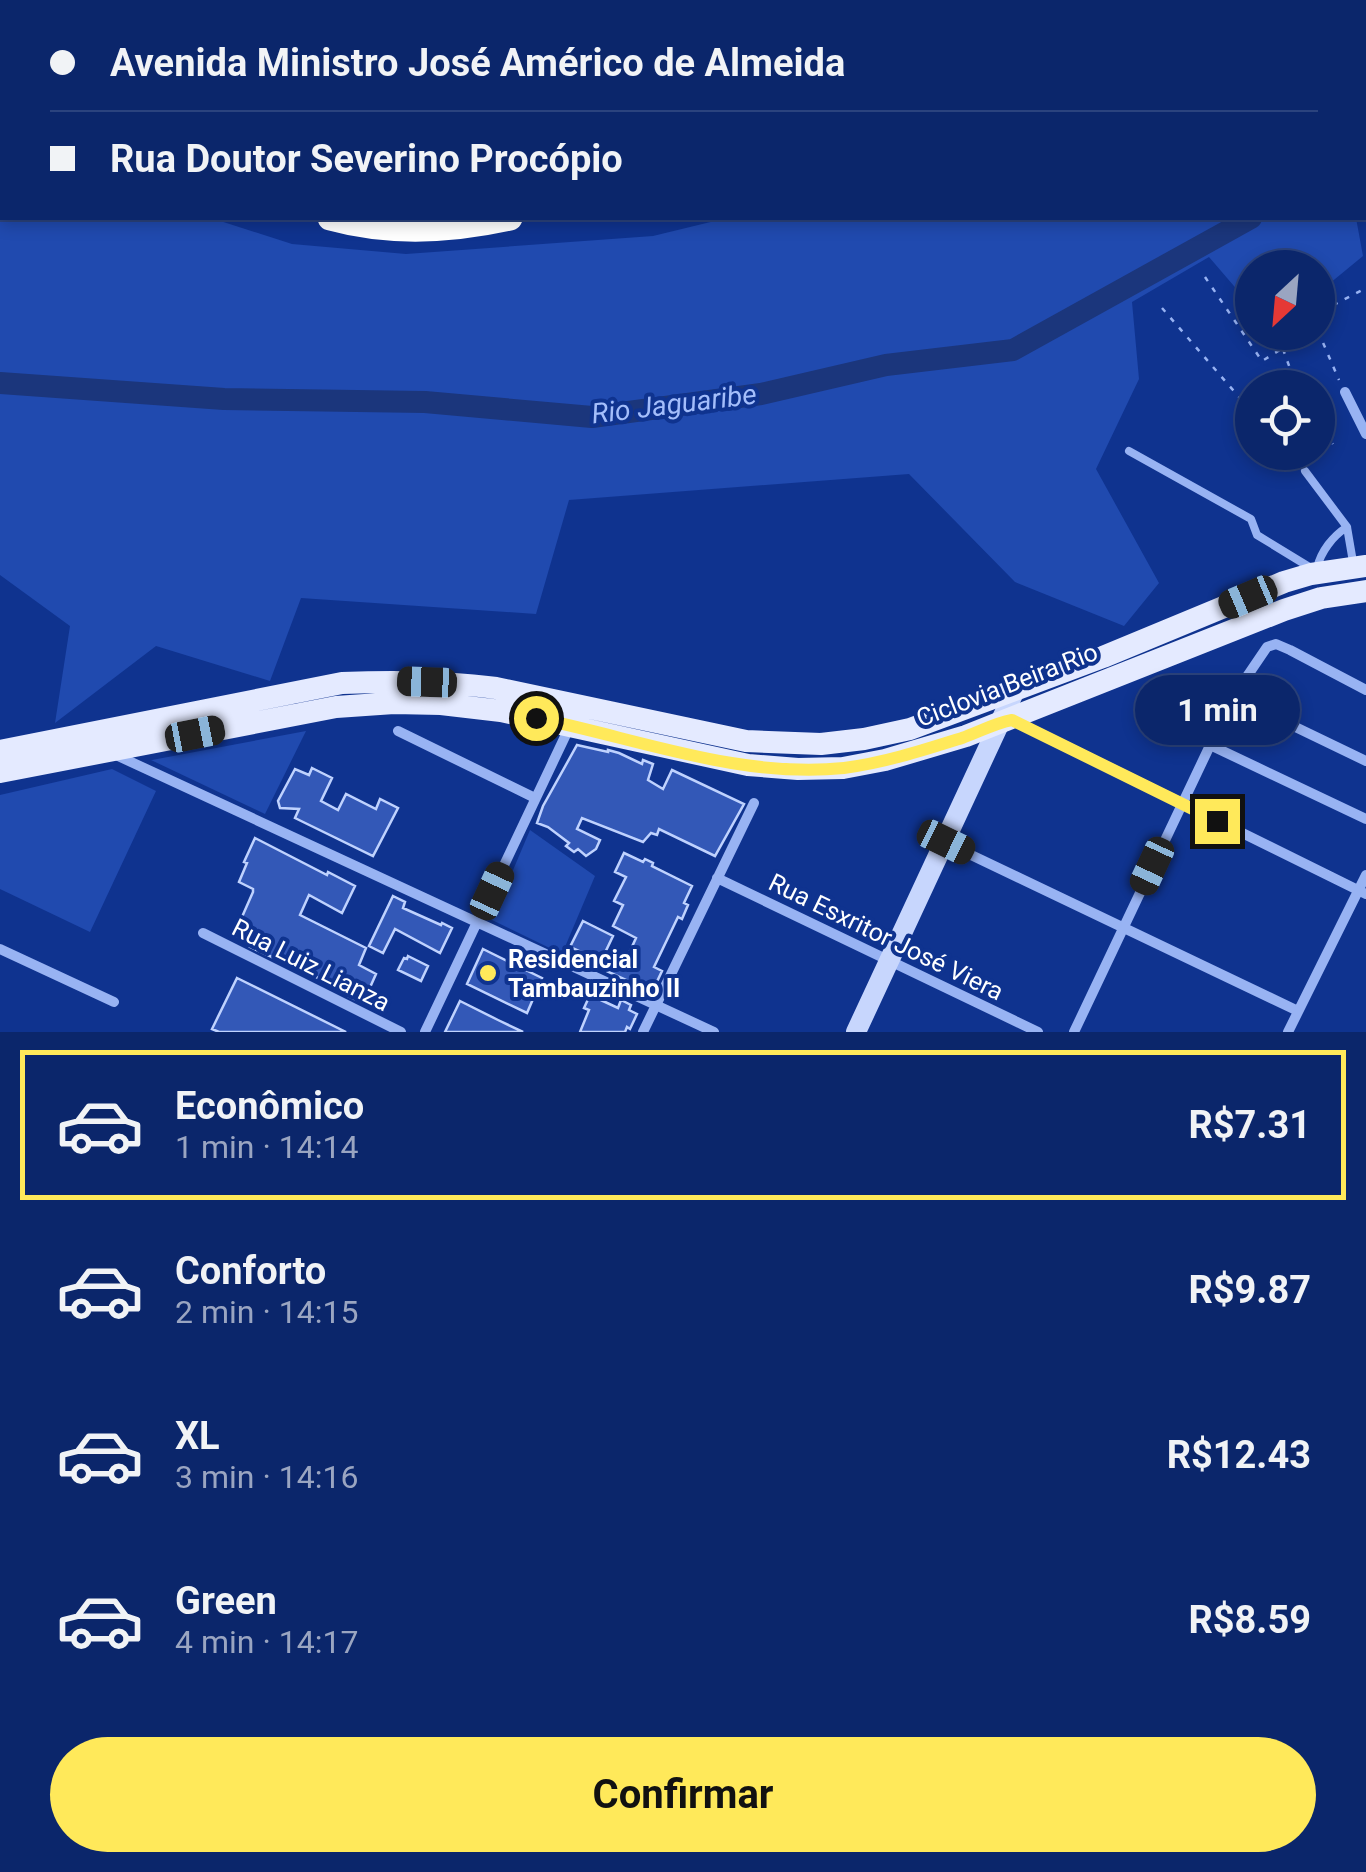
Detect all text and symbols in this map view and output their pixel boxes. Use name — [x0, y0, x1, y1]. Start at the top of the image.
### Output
text: Avenida Ministro José Américo de Almeida — [110, 41, 845, 85]
text: Rua Doutor Severino Procópio — [110, 137, 623, 181]
north arrow — [1235, 250, 1335, 350]
map controls — [1235, 250, 1335, 470]
button: locate — [1235, 370, 1335, 470]
water label: Rio Jaguaribe — [590, 378, 758, 430]
car — [1215, 571, 1281, 623]
street label: Ciclovia Beira Rio — [912, 637, 1102, 733]
car — [396, 666, 458, 698]
callout: 1 min — [1134, 676, 1300, 746]
text: 1 min — [1177, 691, 1258, 729]
route start — [514, 696, 559, 741]
car — [163, 714, 227, 754]
route end — [1195, 799, 1240, 844]
car — [912, 815, 980, 869]
car — [1126, 832, 1178, 900]
car — [466, 857, 518, 925]
street label: Rua Esxritor José Viera — [764, 868, 1008, 1006]
street label: Rua Luiz Lianza — [227, 913, 395, 1017]
place label: Residencial Tambauzinho II — [508, 945, 680, 1003]
marker: Residencial Tambauzinho II — [477, 962, 499, 984]
icon: car — [55, 1080, 145, 1170]
text: Econômico — [175, 1084, 364, 1128]
text: R$7.31 — [1188, 1103, 1311, 1147]
text: 1 min · 14:14 — [175, 1128, 358, 1166]
icon: car — [55, 1245, 145, 1335]
text: Conforto — [175, 1249, 326, 1293]
text: R$9.87 — [1188, 1268, 1311, 1312]
text: 2 min · 14:15 — [175, 1293, 358, 1331]
icon: car — [55, 1410, 145, 1500]
text: XL — [175, 1414, 220, 1458]
text: R$12.43 — [1167, 1433, 1311, 1477]
text: 3 min · 14:16 — [175, 1458, 358, 1496]
icon: car — [55, 1575, 145, 1665]
text: Green — [175, 1579, 277, 1623]
text: R$8.59 — [1188, 1598, 1311, 1642]
text: 4 min · 14:17 — [175, 1623, 358, 1661]
button: Confirmar — [50, 1737, 1316, 1852]

